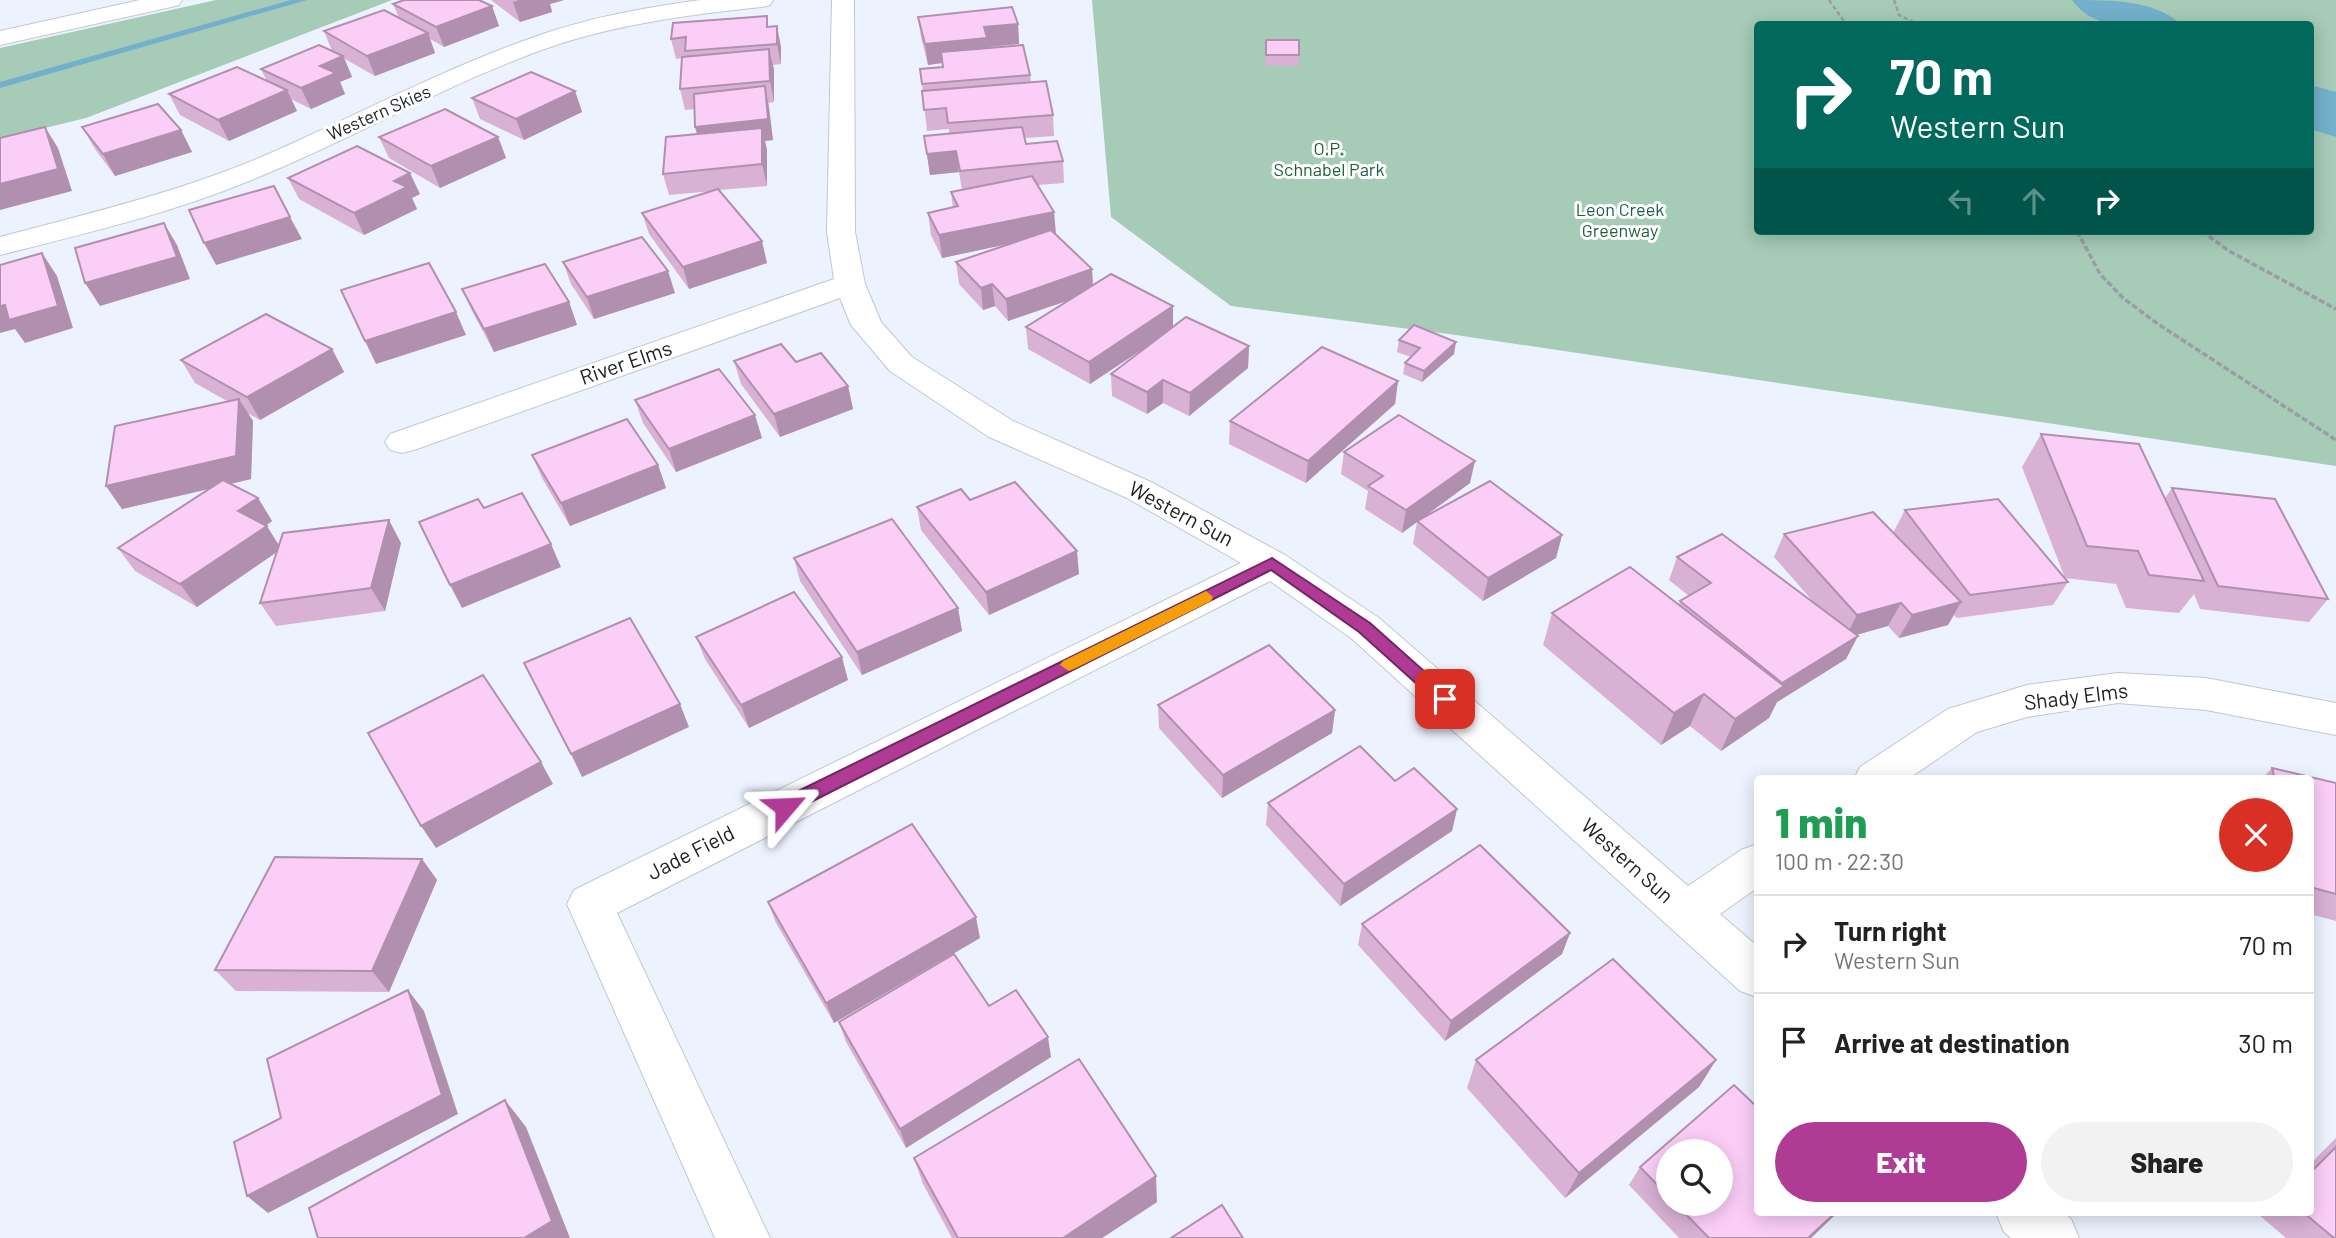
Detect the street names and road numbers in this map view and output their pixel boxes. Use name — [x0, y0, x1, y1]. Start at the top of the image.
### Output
street label: Western Skies — [323, 79, 434, 145]
street label: River Elms — [576, 334, 675, 389]
street label: Western Sun — [1125, 475, 1238, 551]
street label: Shady Elms — [2022, 677, 2129, 714]
street label: Western Sun — [1577, 812, 1679, 908]
street label: Jade Field — [643, 819, 738, 884]

